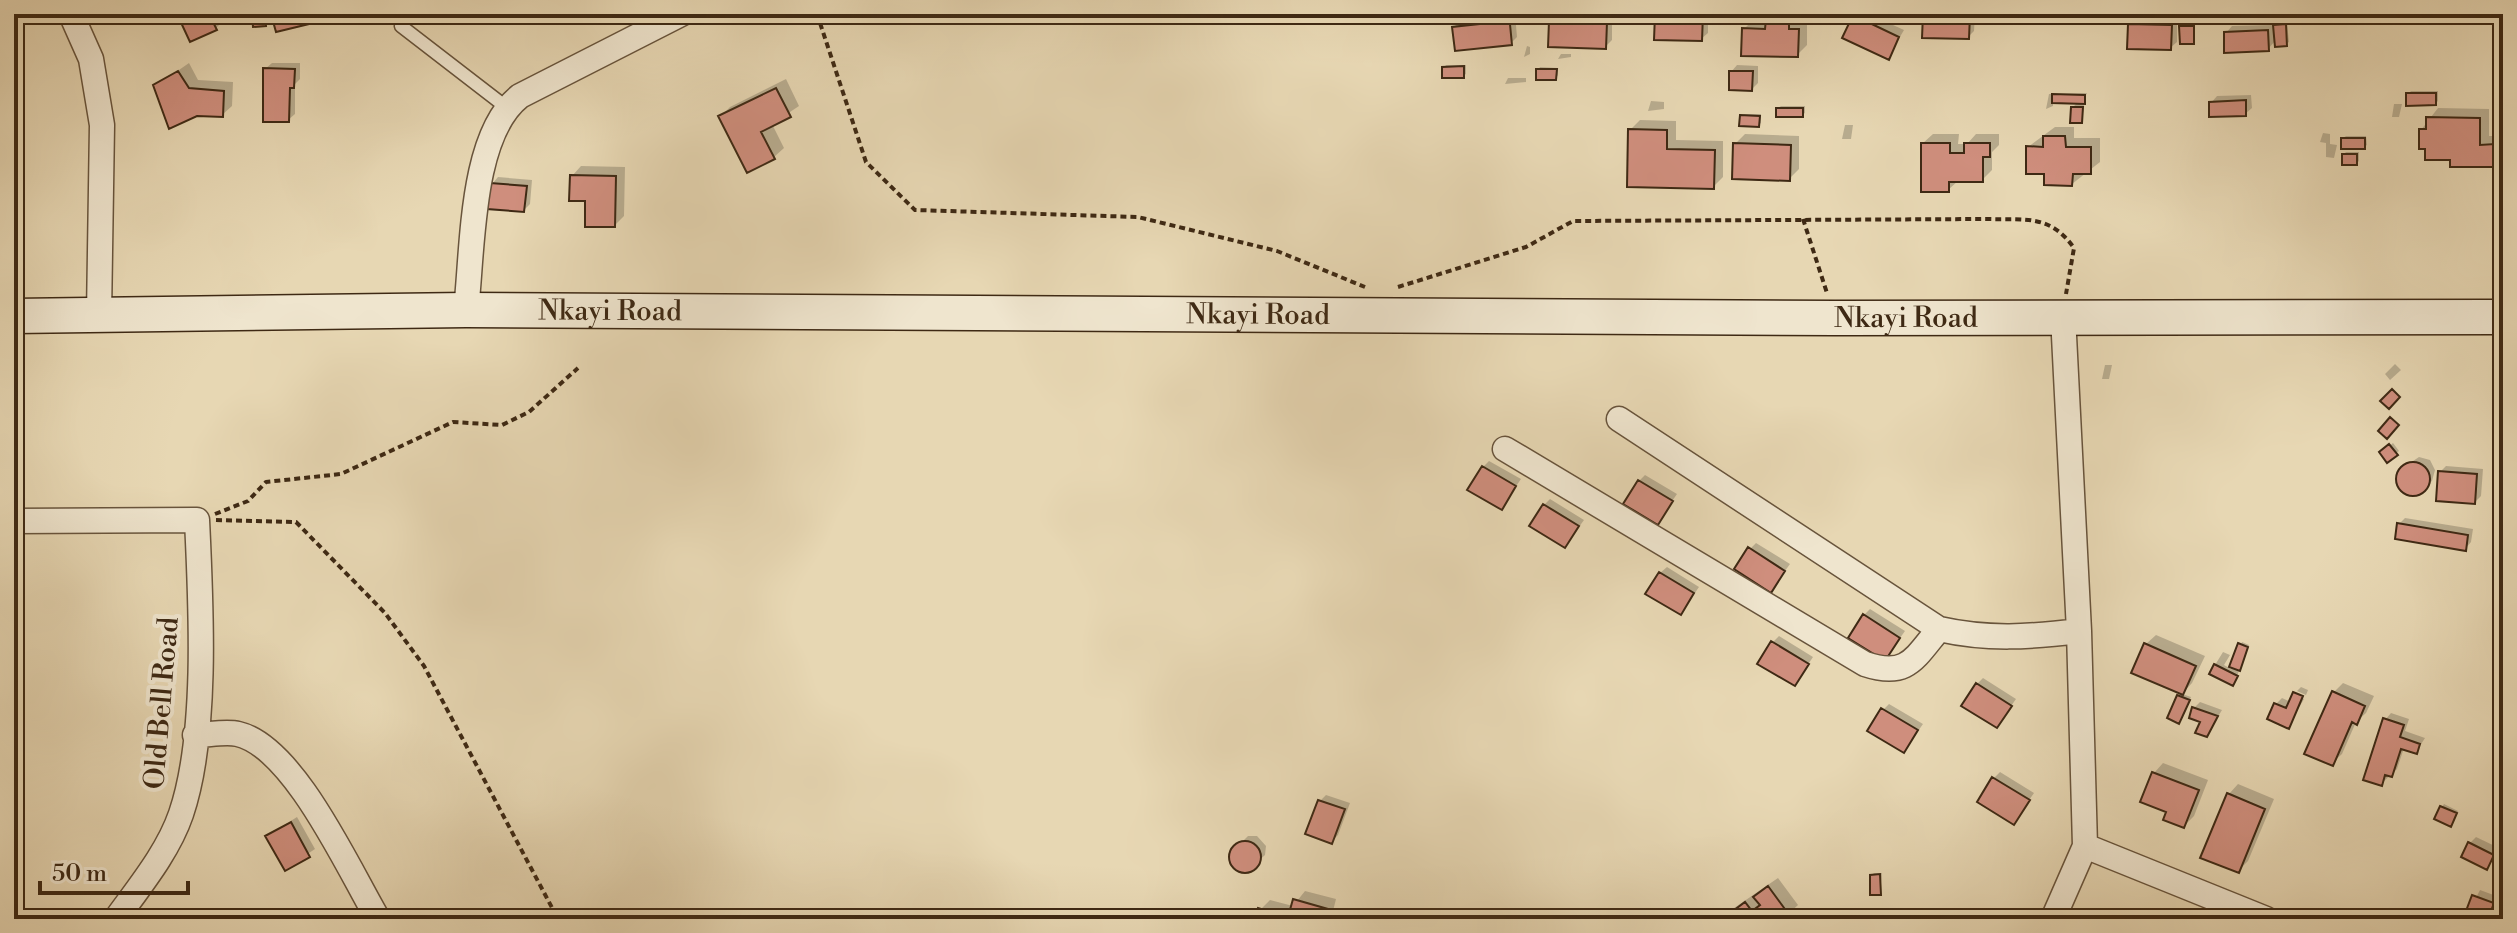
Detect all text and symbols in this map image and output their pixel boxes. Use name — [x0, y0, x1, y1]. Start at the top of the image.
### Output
street label: Nkayi Road — [538, 293, 682, 329]
street label: Nkayi Road — [1186, 297, 1330, 333]
street label: Nkayi Road — [1834, 300, 1978, 336]
street label: Old Bell Road — [137, 615, 187, 791]
scale bar — [40, 845, 188, 895]
text: 50 m — [52, 859, 107, 889]

